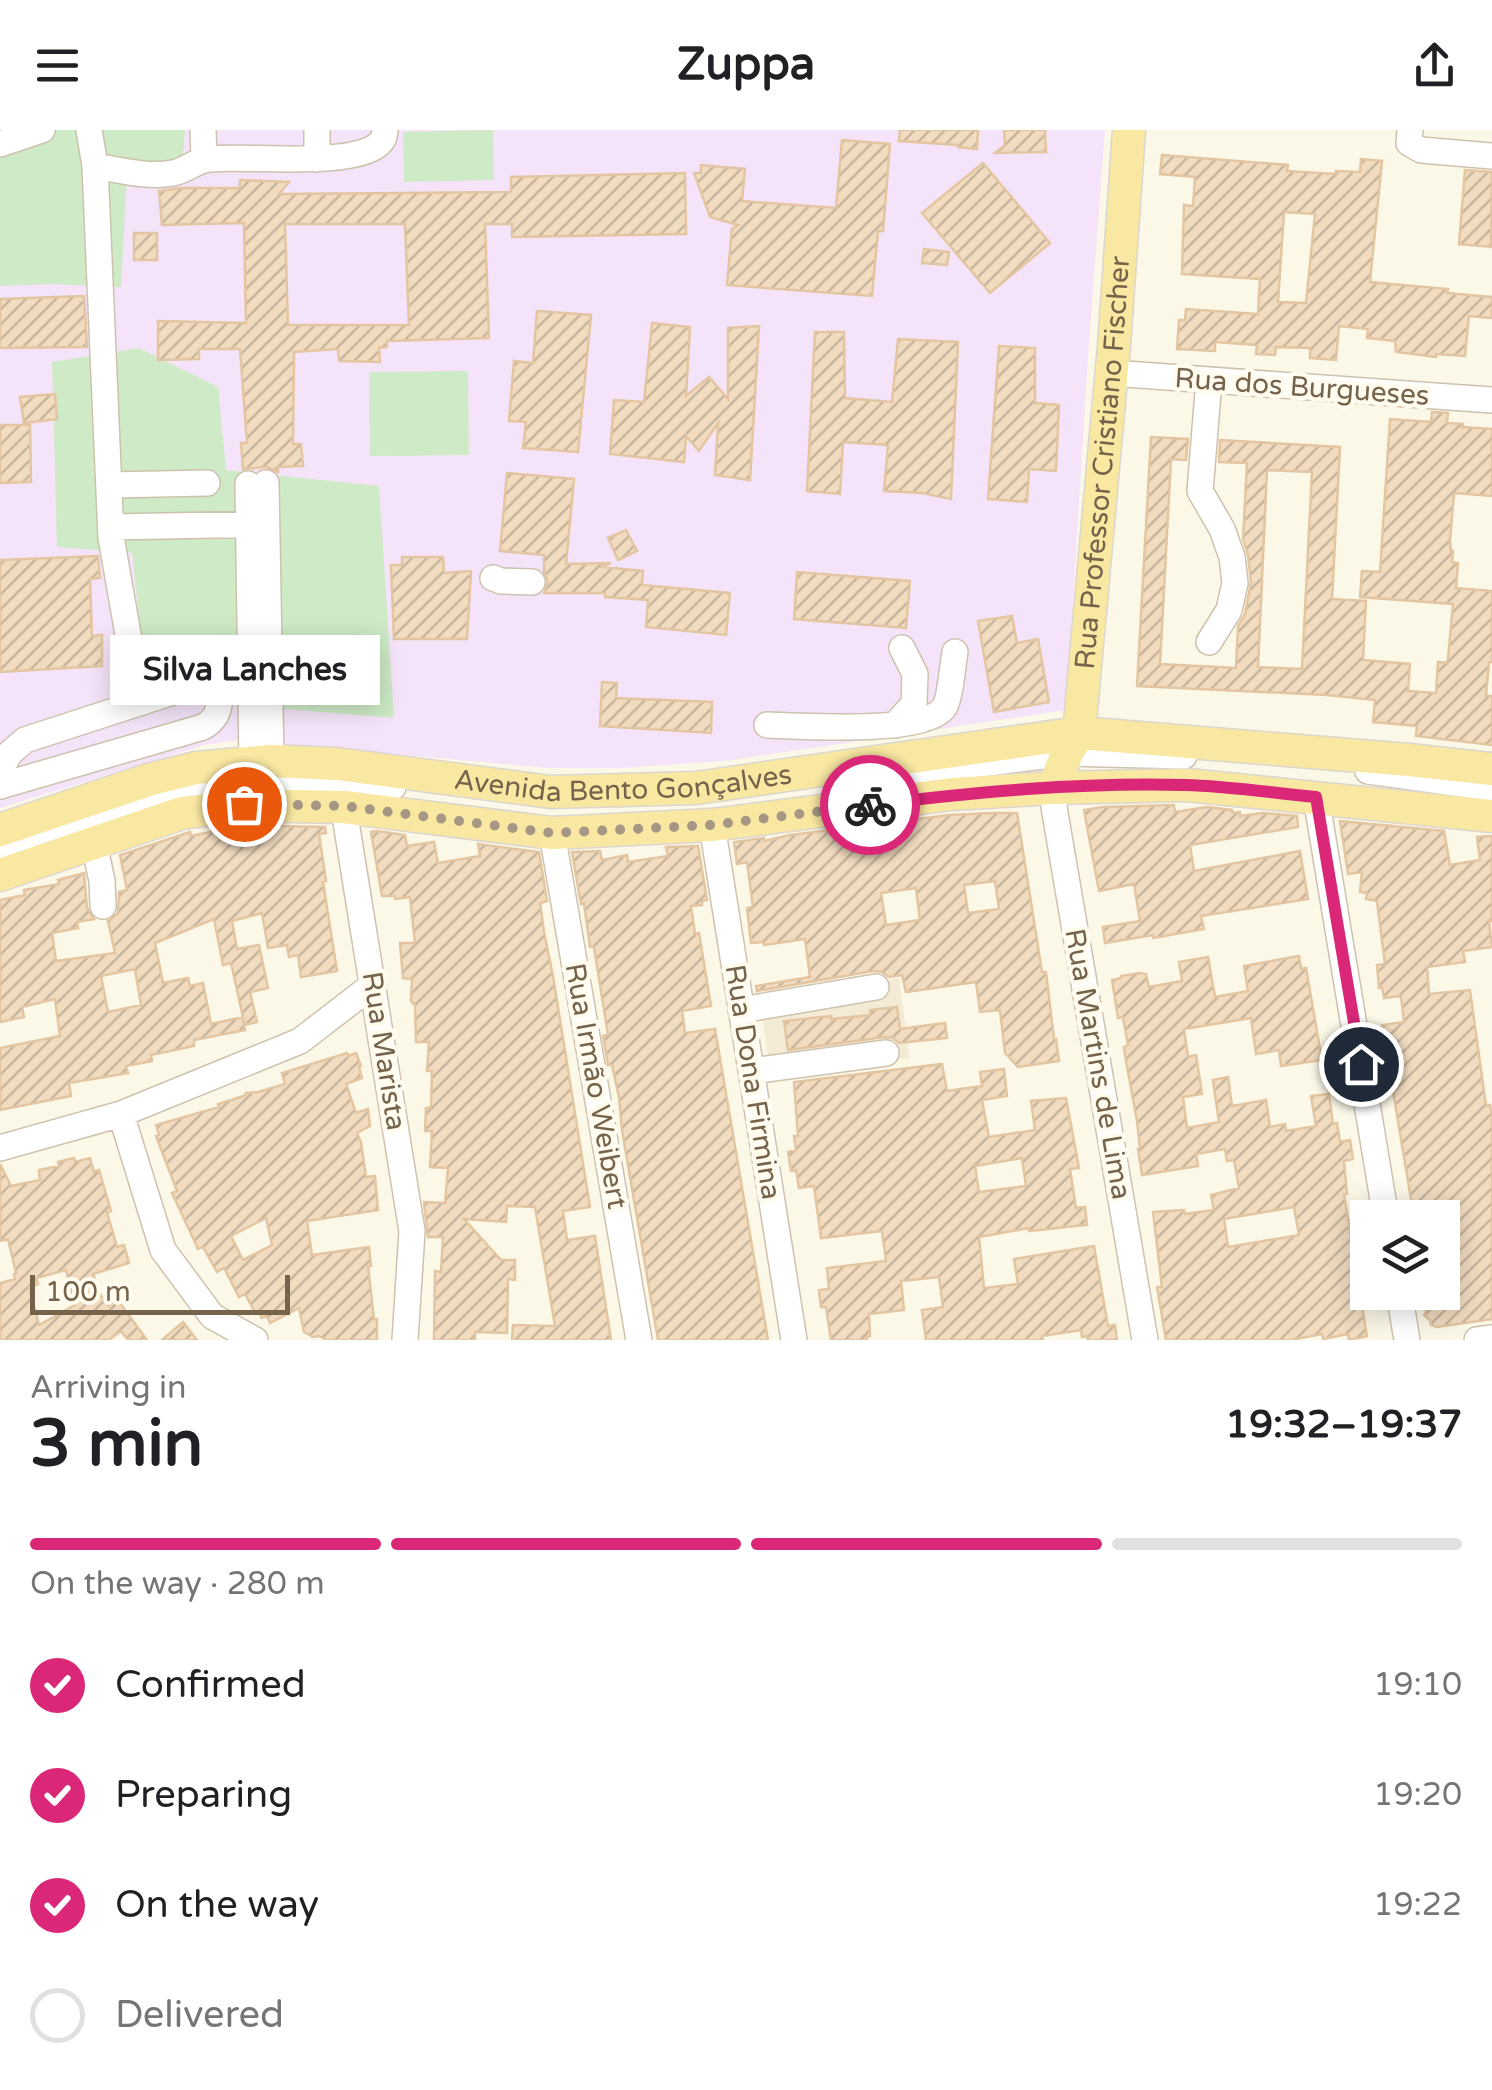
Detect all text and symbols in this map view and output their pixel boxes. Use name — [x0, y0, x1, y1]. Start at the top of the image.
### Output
icon: menu — [30, 38, 85, 93]
text: Zuppa — [677, 38, 815, 92]
icon: share — [1407, 38, 1462, 93]
street label: Rua Professor Cristiano Fischer — [1068, 255, 1137, 671]
street label: Rua dos Burgueses — [1173, 361, 1431, 413]
callout: Silva Lanches — [109, 634, 379, 704]
text: Silva Lanches — [143, 651, 347, 689]
courier — [820, 755, 920, 855]
street label: Avenida Bento Gonçalves — [452, 757, 794, 809]
pin — [202, 762, 287, 847]
icon: bag — [217, 777, 272, 832]
icon: bike — [843, 778, 898, 833]
street label: Rua Martins de Lima — [1057, 926, 1139, 1202]
street label: Rua Irmão Weibert — [558, 960, 634, 1212]
street label: Rua Dona Firmina — [718, 962, 788, 1202]
street label: Rua Marista — [355, 969, 413, 1133]
pin — [1319, 1022, 1404, 1107]
icon: home — [1334, 1037, 1389, 1092]
map controls — [1350, 1200, 1460, 1310]
button: layers — [1350, 1200, 1460, 1310]
scale bar — [30, 1270, 290, 1314]
text: 100 m — [45, 1275, 131, 1309]
text: Arriving in — [30, 1369, 187, 1407]
text: 19:32–19:37 — [1225, 1402, 1462, 1448]
text: 3 min — [30, 1405, 203, 1484]
text: On the way · 280 m — [30, 1565, 325, 1603]
icon: check — [30, 1658, 85, 1713]
text: Confirmed — [115, 1662, 306, 1708]
text: 19:10 — [1373, 1666, 1462, 1704]
icon: check — [30, 1768, 85, 1823]
text: Preparing — [115, 1772, 292, 1818]
text: 19:20 — [1373, 1776, 1462, 1814]
icon: check — [30, 1878, 85, 1933]
text: On the way — [115, 1882, 319, 1928]
text: 19:22 — [1373, 1886, 1462, 1924]
text: Delivered — [115, 1992, 284, 2038]

